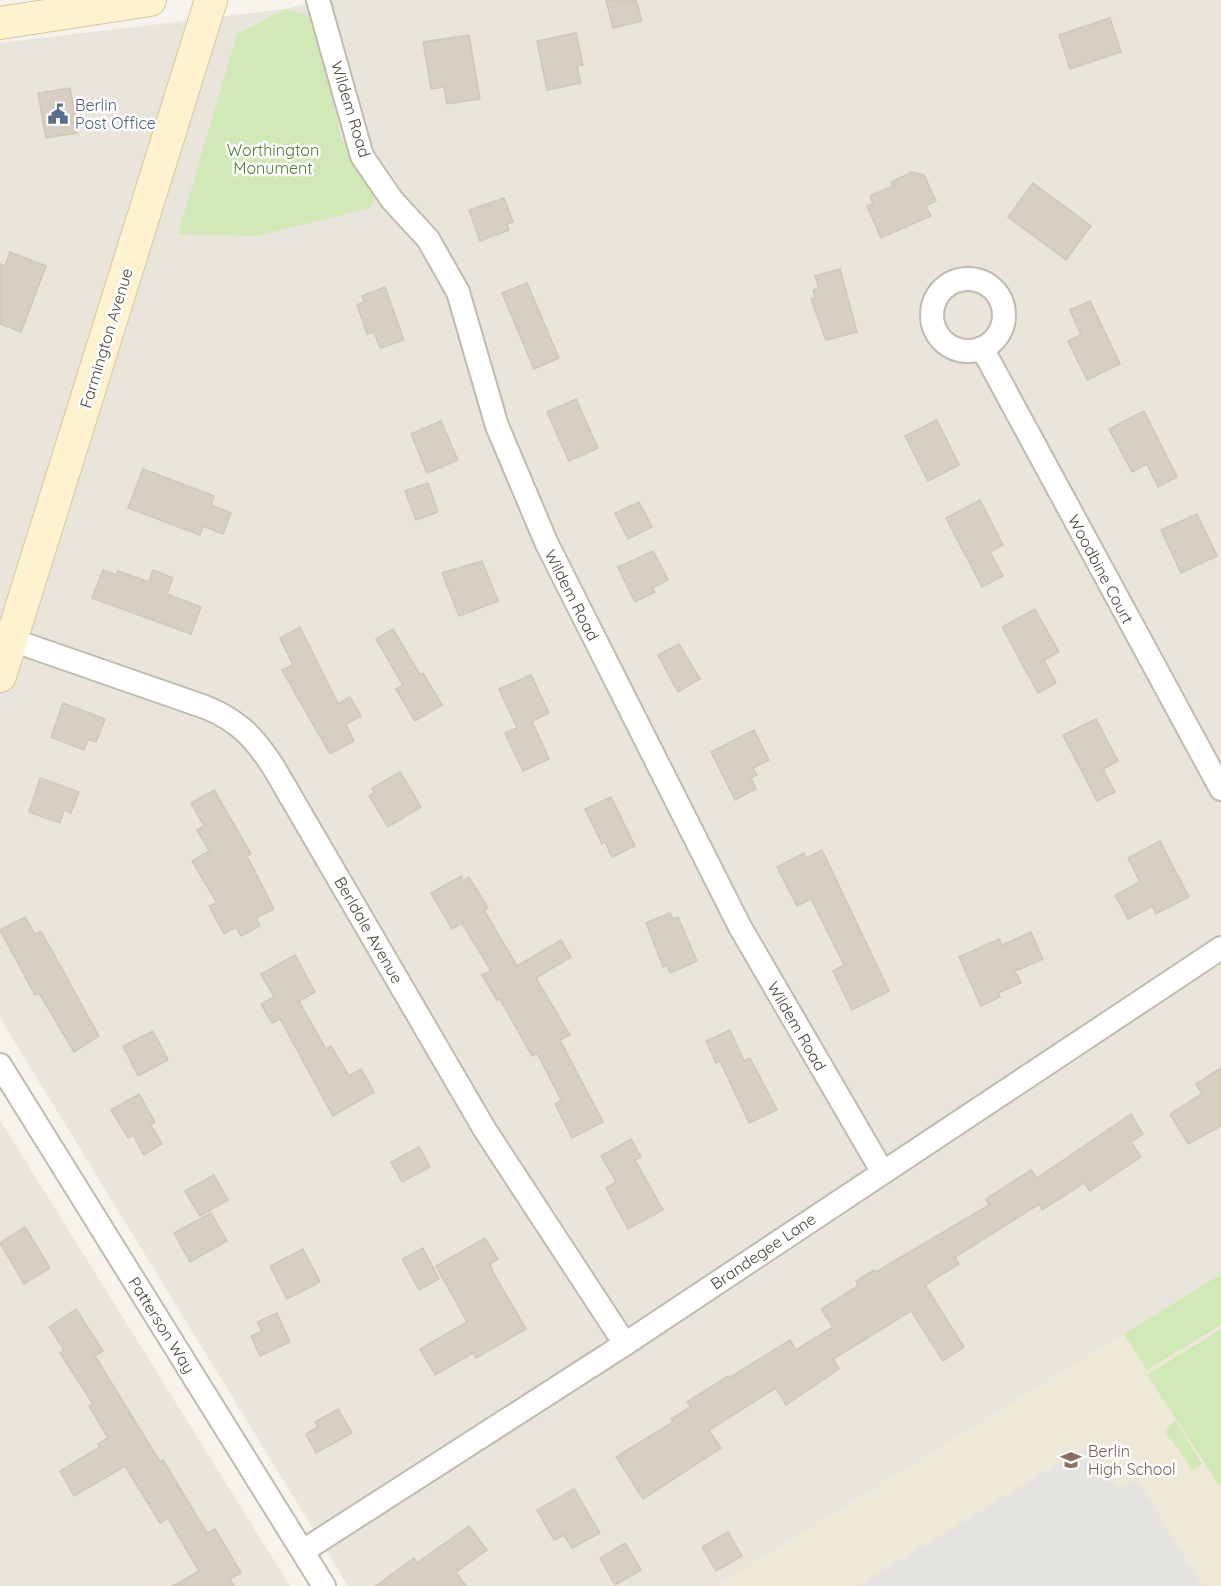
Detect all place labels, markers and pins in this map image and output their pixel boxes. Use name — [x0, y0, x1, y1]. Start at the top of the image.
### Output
place label: Berlin Post Office — [75, 95, 156, 133]
public building icon: Berlin Post Office — [46, 102, 70, 126]
place label: Berlin High School — [1088, 1441, 1176, 1479]
school or university icon: Berlin High School — [1059, 1448, 1083, 1472]

